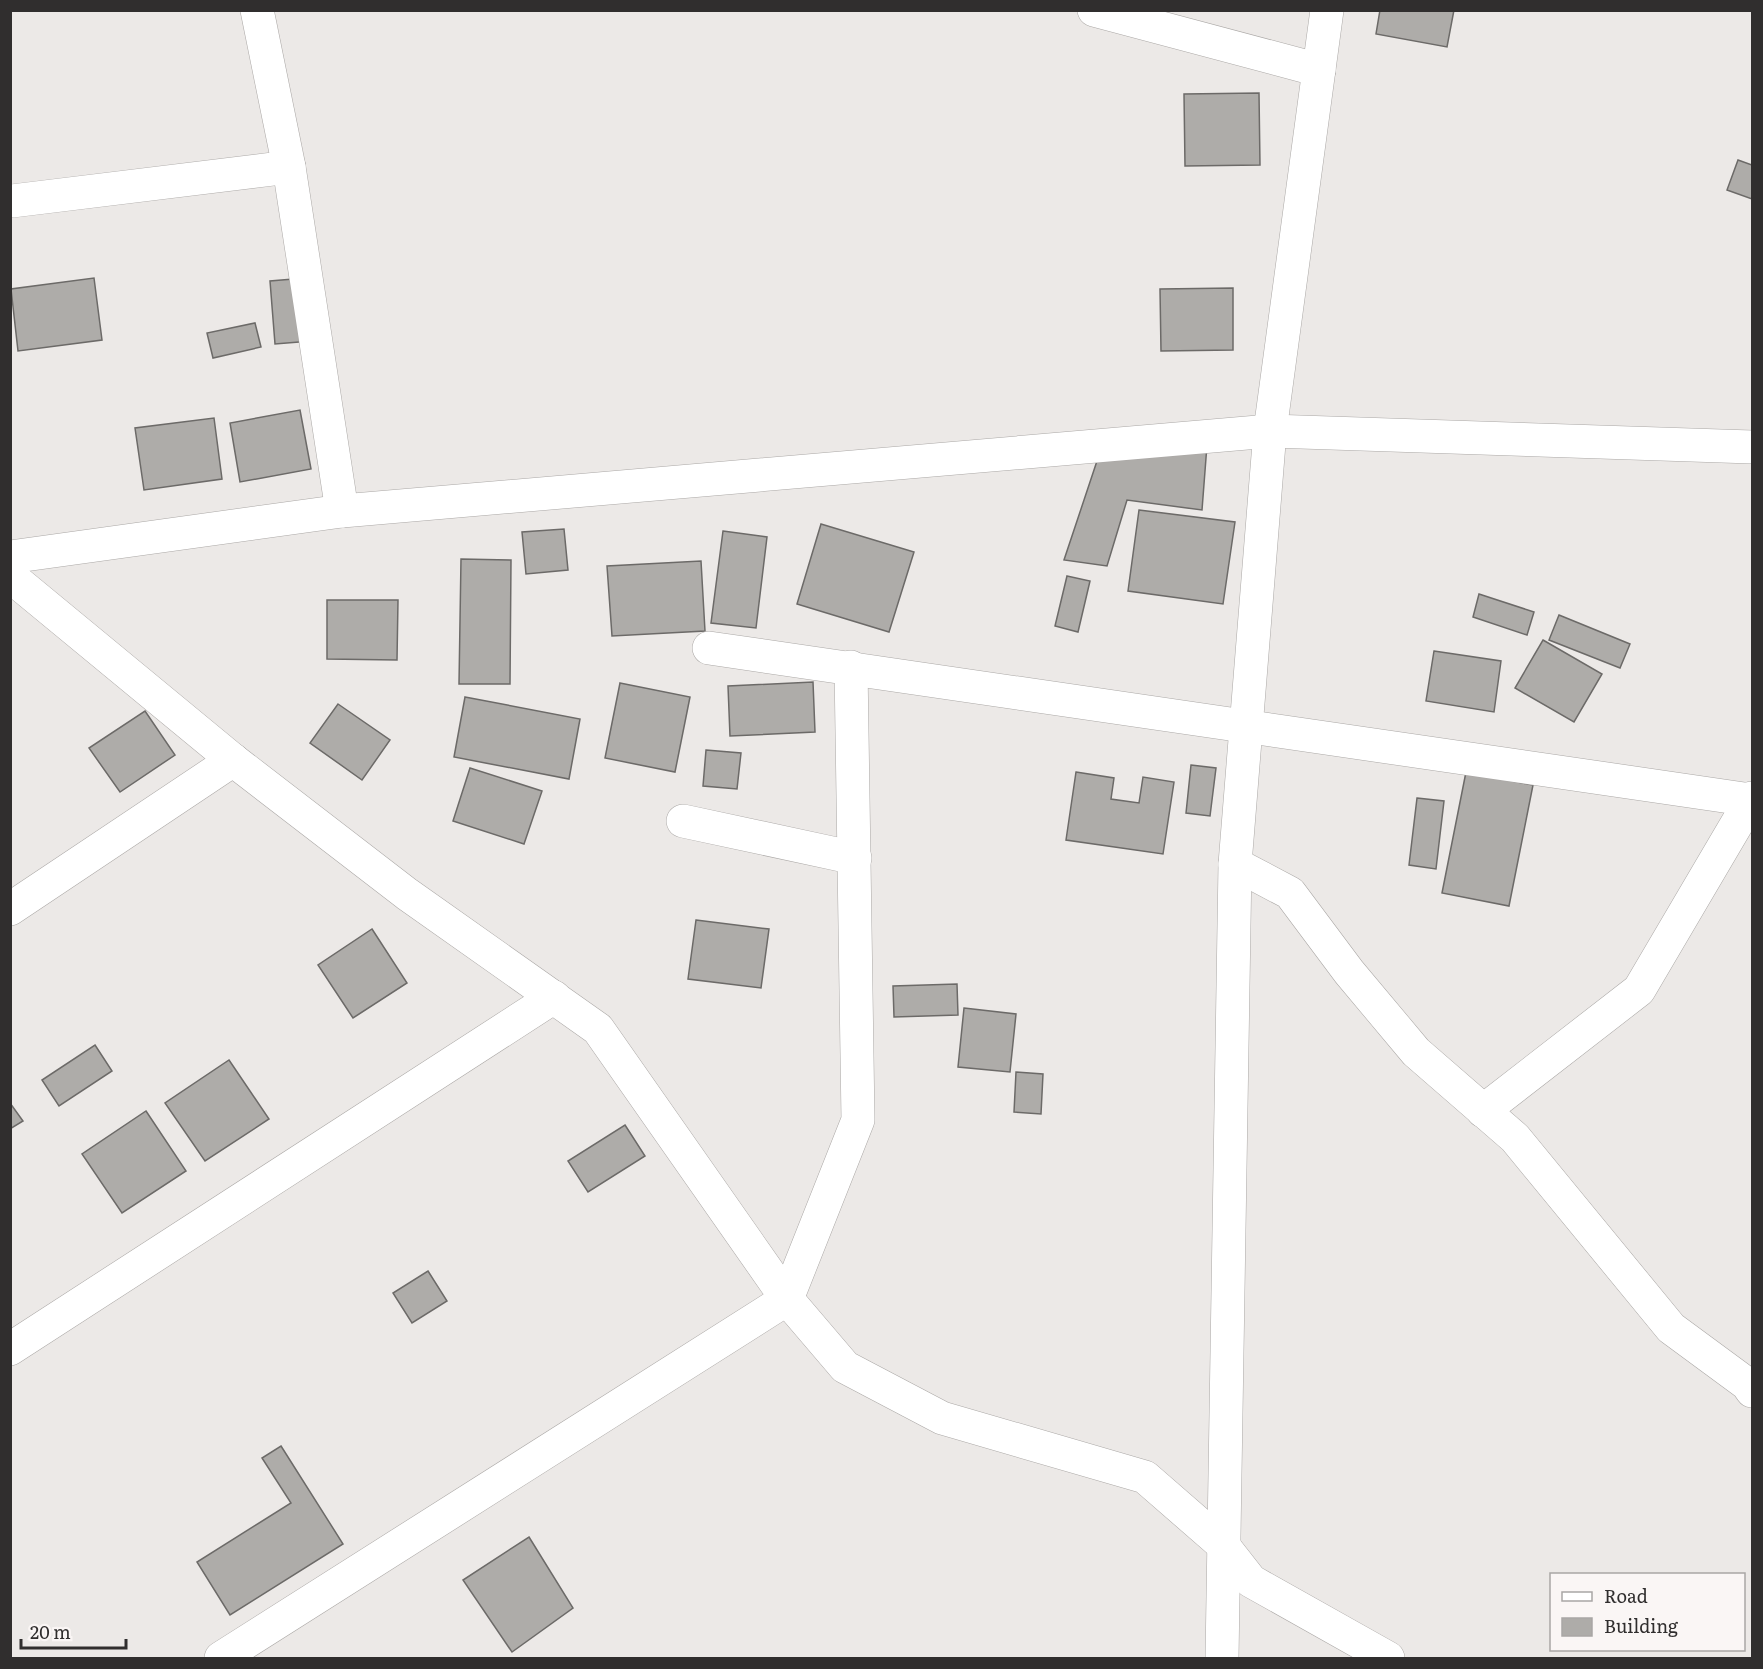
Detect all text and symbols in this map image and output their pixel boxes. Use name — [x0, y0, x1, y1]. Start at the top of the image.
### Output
legend — [1550, 1573, 1745, 1651]
text: Road — [1604, 1582, 1648, 1609]
scale bar — [21, 1612, 126, 1650]
text: Building — [1604, 1612, 1679, 1639]
text: 20 m — [30, 1618, 71, 1645]

